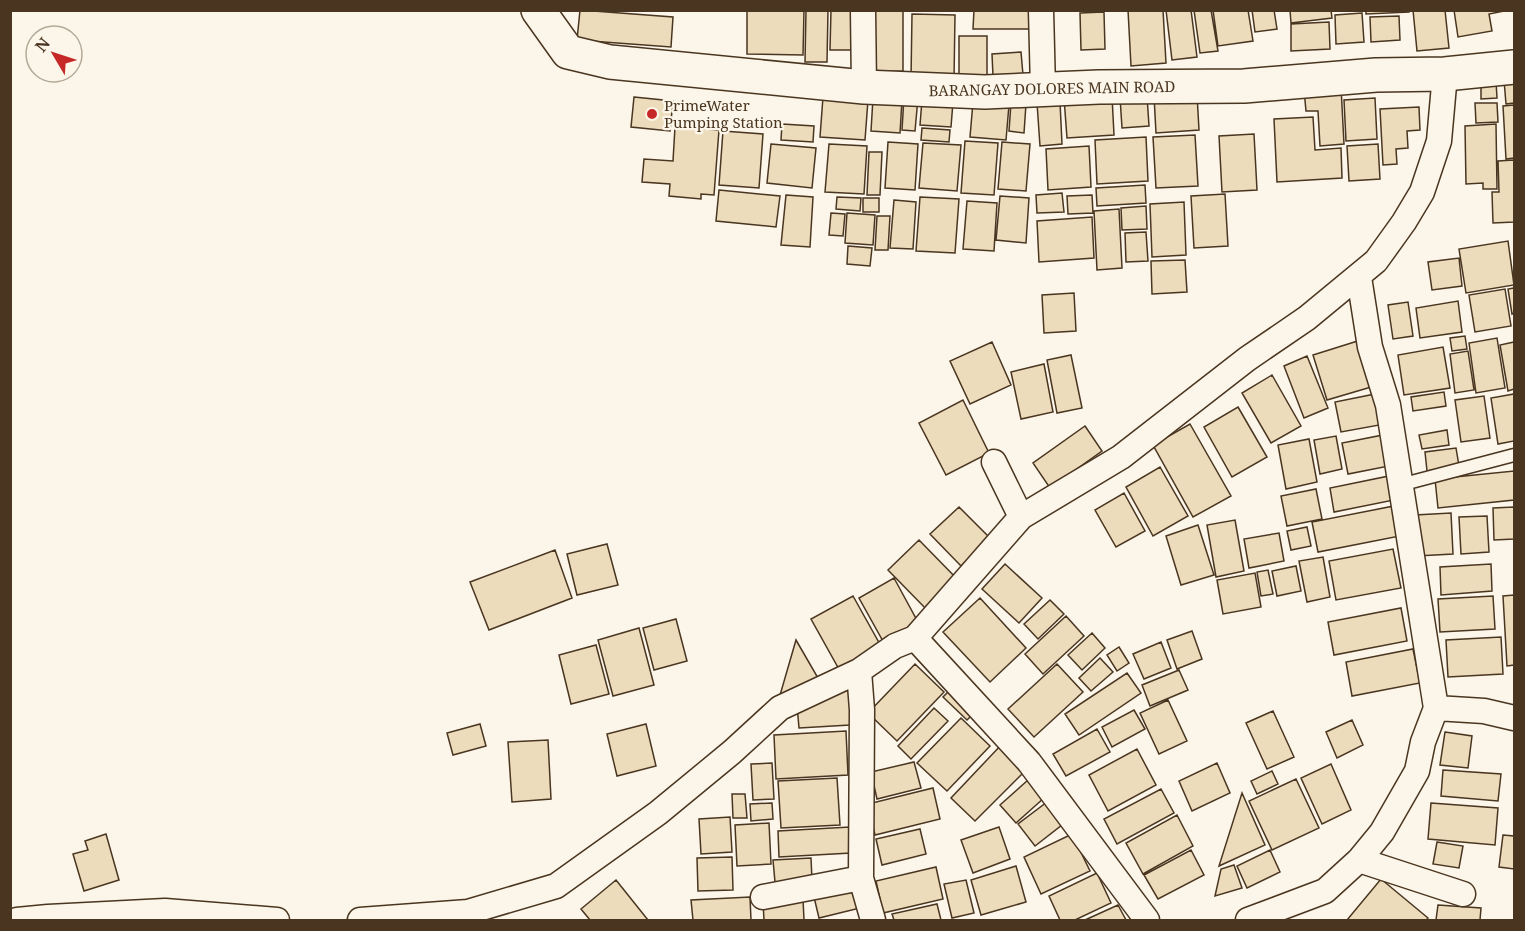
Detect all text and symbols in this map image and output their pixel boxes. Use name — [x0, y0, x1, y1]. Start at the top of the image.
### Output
north arrow — [24, 24, 84, 84]
text: N — [30, 32, 55, 56]
street label: BARANGAY DOLORES MAIN ROAD — [929, 76, 1176, 100]
place label: PrimeWater Pumping Station — [664, 95, 783, 132]
marker: PrimeWater Pumping Station — [645, 107, 659, 121]

